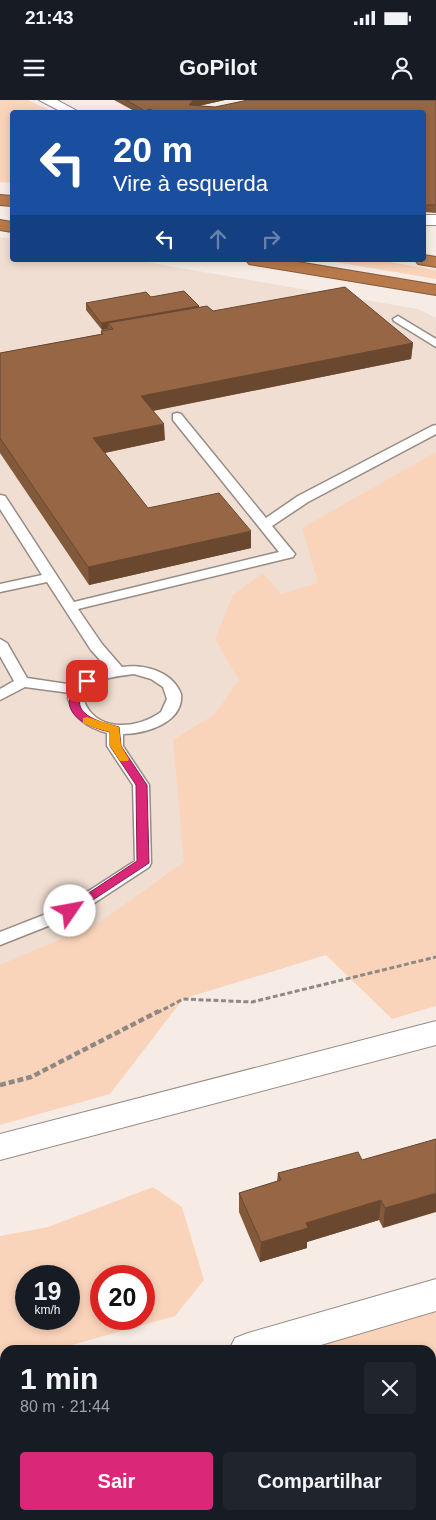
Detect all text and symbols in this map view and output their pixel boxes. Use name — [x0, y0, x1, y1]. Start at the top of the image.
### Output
text: 21:43 — [25, 7, 74, 28]
icon: menu — [20, 54, 48, 82]
icon: person — [388, 54, 416, 82]
text: GoPilot — [179, 55, 257, 80]
icon: left — [30, 130, 95, 195]
text: 20 m — [113, 130, 193, 169]
text: Vire à esquerda — [113, 171, 268, 196]
icon: left — [151, 225, 179, 253]
icon: ahead — [204, 225, 232, 253]
icon: right — [257, 225, 285, 253]
pin — [66, 660, 108, 702]
icon: arrive — [73, 667, 101, 695]
position arrow — [43, 884, 95, 936]
speed limit sign: 20 — [90, 1265, 155, 1330]
text: 19 — [34, 1277, 61, 1305]
text: km/h — [34, 1303, 61, 1317]
text: 1 min — [20, 1362, 98, 1395]
button: close — [364, 1362, 416, 1414]
text: 80 m · 21:44 — [20, 1398, 110, 1415]
button: Sair — [20, 1452, 213, 1510]
button: Compartilhar — [223, 1452, 416, 1510]

